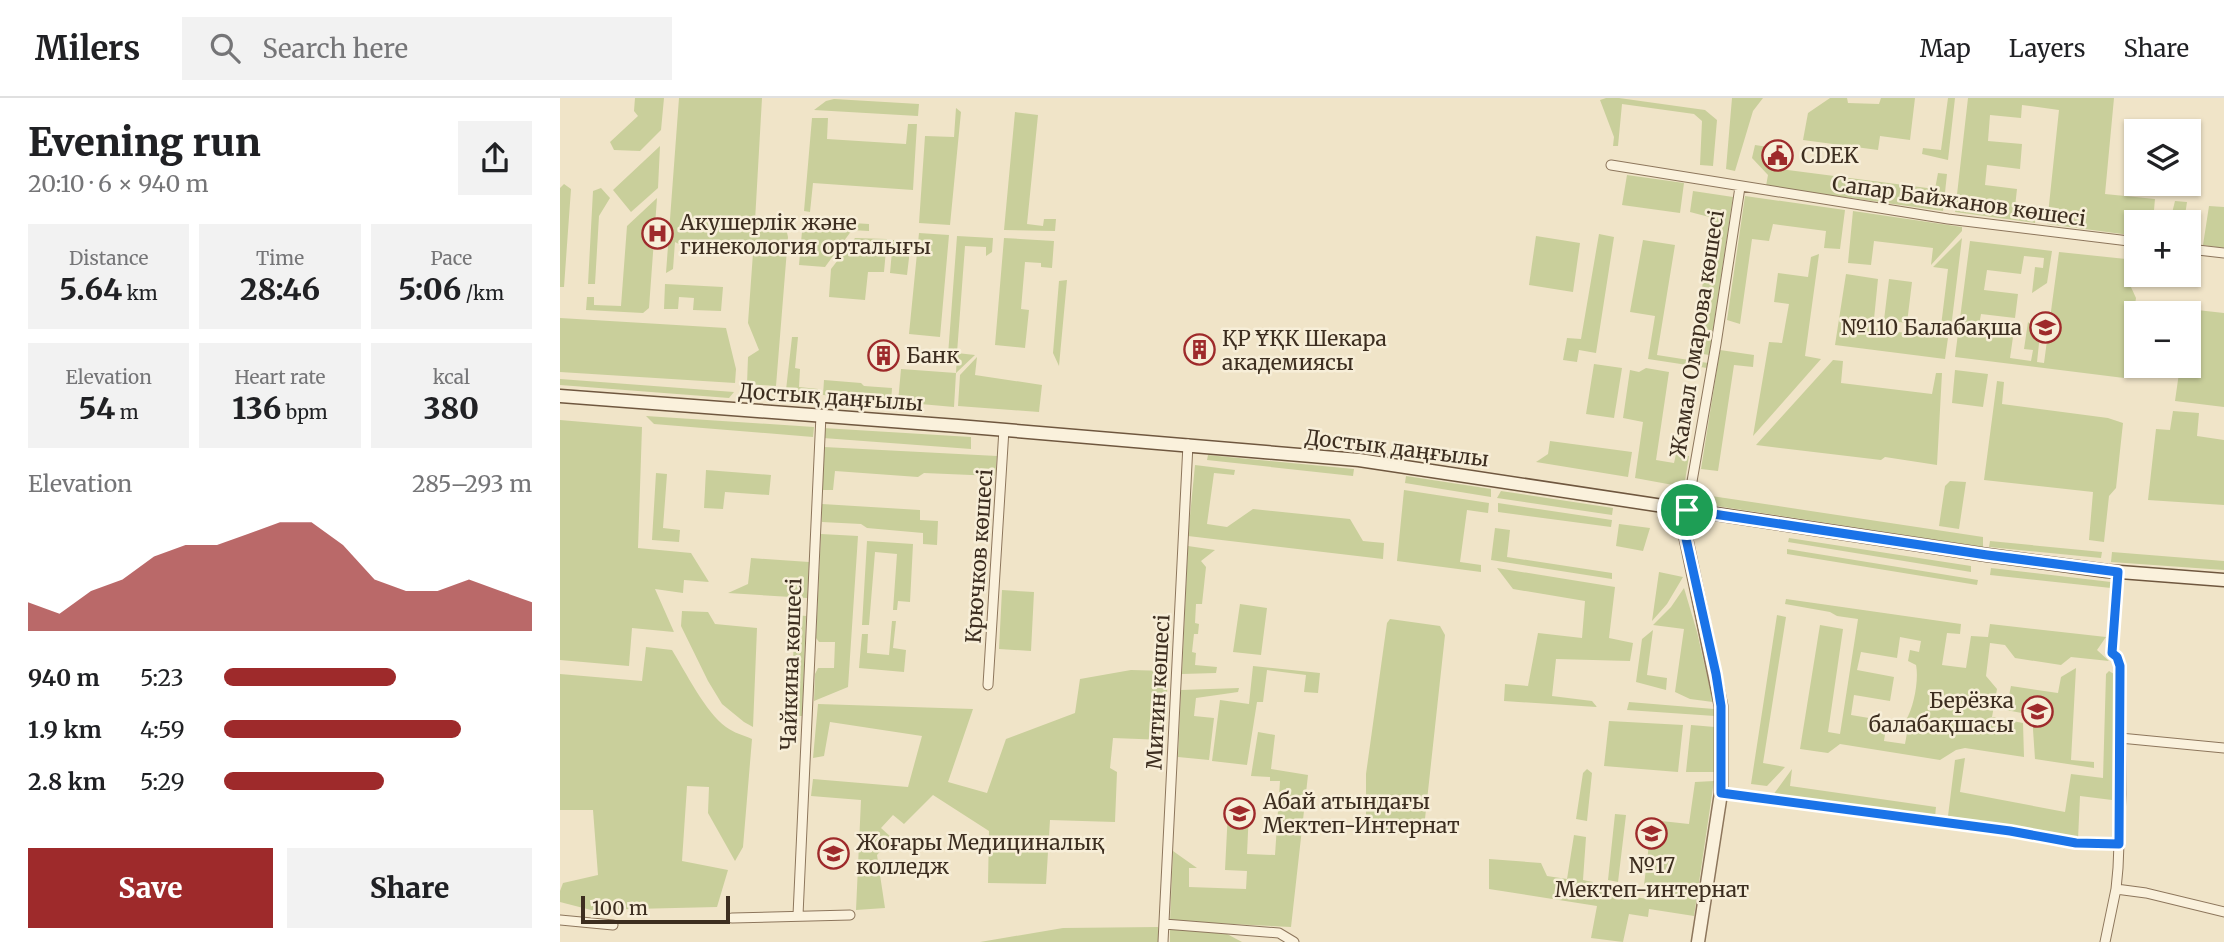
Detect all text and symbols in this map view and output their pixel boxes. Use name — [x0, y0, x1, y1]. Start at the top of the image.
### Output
search box — [182, 17, 672, 80]
text: Milers — [35, 28, 140, 69]
icon: search — [206, 29, 244, 67]
text: Search here — [262, 32, 408, 65]
text: Map — [1920, 33, 1971, 64]
text: Layers — [2009, 33, 2085, 64]
text: Share — [2123, 33, 2189, 64]
text: Evening run — [28, 119, 261, 166]
map controls — [2124, 119, 2201, 378]
button: layers — [2124, 119, 2201, 196]
button: share — [458, 121, 532, 195]
public building icon: CDEK — [1761, 138, 1795, 172]
place label: CDEK — [1801, 142, 1859, 169]
text: 20:10 · 6 × 940 m — [28, 169, 209, 198]
street label: Сапар Байжанов көшесі — [1830, 170, 2088, 232]
street label: Жамал Омарова көшесі — [1664, 208, 1730, 460]
place label: Акушерлік және гинекология орталығы — [679, 209, 931, 260]
button: + — [2124, 210, 2201, 287]
hospital icon: Акушерлік және гинекология орталығы — [640, 217, 674, 251]
text: Distance — [69, 246, 148, 270]
text: Time — [256, 246, 304, 270]
text: Pace — [431, 246, 472, 270]
text: 5.64 — [60, 270, 122, 308]
text: 28:46 — [240, 270, 320, 308]
text: 5:06 — [399, 270, 461, 308]
text: km — [122, 281, 158, 305]
text: /km — [461, 281, 504, 305]
button: − — [2124, 301, 2201, 378]
school or university icon: №110 Балабақша — [2028, 310, 2062, 344]
place label: №110 Балабақша — [1841, 314, 2022, 341]
place label: ҚР ҰҚК Шекара академиясы — [1222, 325, 1387, 376]
building icon: ҚР ҰҚК Шекара академиясы — [1182, 333, 1216, 367]
building icon: Банк — [866, 338, 900, 372]
place label: Банк — [906, 342, 960, 369]
text: Elevation — [66, 365, 152, 389]
text: Heart rate — [235, 365, 325, 389]
text: kcal — [433, 365, 470, 389]
street label: Достық даңғылы — [738, 377, 924, 417]
text: 54 — [79, 389, 115, 427]
text: 136 — [232, 389, 281, 427]
text: 380 — [424, 389, 479, 427]
text: m — [115, 400, 139, 424]
text: bpm — [281, 400, 328, 424]
street label: Достық даңғылы — [1303, 423, 1491, 473]
street label: Крючков көшесі — [959, 468, 999, 644]
text: Elevation — [28, 469, 132, 498]
text: 285–293 m — [412, 469, 532, 498]
pin — [1657, 480, 1717, 540]
icon: arrive — [1668, 491, 1706, 529]
street label: Чайкина көшесі — [774, 577, 808, 751]
street label: Митин көшесі — [1140, 613, 1176, 770]
text: 940 m — [28, 663, 100, 692]
text: 5:23 — [140, 663, 184, 692]
place label: Берёзка балабақшасы — [1869, 687, 2014, 738]
school or university icon: Берёзка балабақшасы — [2020, 695, 2054, 729]
text: 1.9 km — [28, 715, 102, 744]
text: 4:59 — [140, 715, 185, 744]
text: 2.8 km — [28, 767, 106, 796]
text: 5:29 — [140, 767, 185, 796]
place label: Абай атындағы Мектеп-Интернат — [1262, 788, 1460, 839]
school or university icon: Абай атындағы Мектеп-Интернат — [1223, 796, 1257, 830]
school or university icon: №17 Мектеп-интернат — [1635, 816, 1669, 850]
place label: Жоғары Медициналық колледж — [856, 829, 1105, 880]
school or university icon: Жоғары Медициналық колледж — [816, 837, 850, 871]
button: Save — [28, 848, 273, 928]
button: Share — [287, 848, 532, 928]
place label: №17 Мектеп-интернат — [1555, 852, 1750, 903]
scale bar — [581, 893, 730, 925]
text: 100 m — [592, 896, 648, 920]

